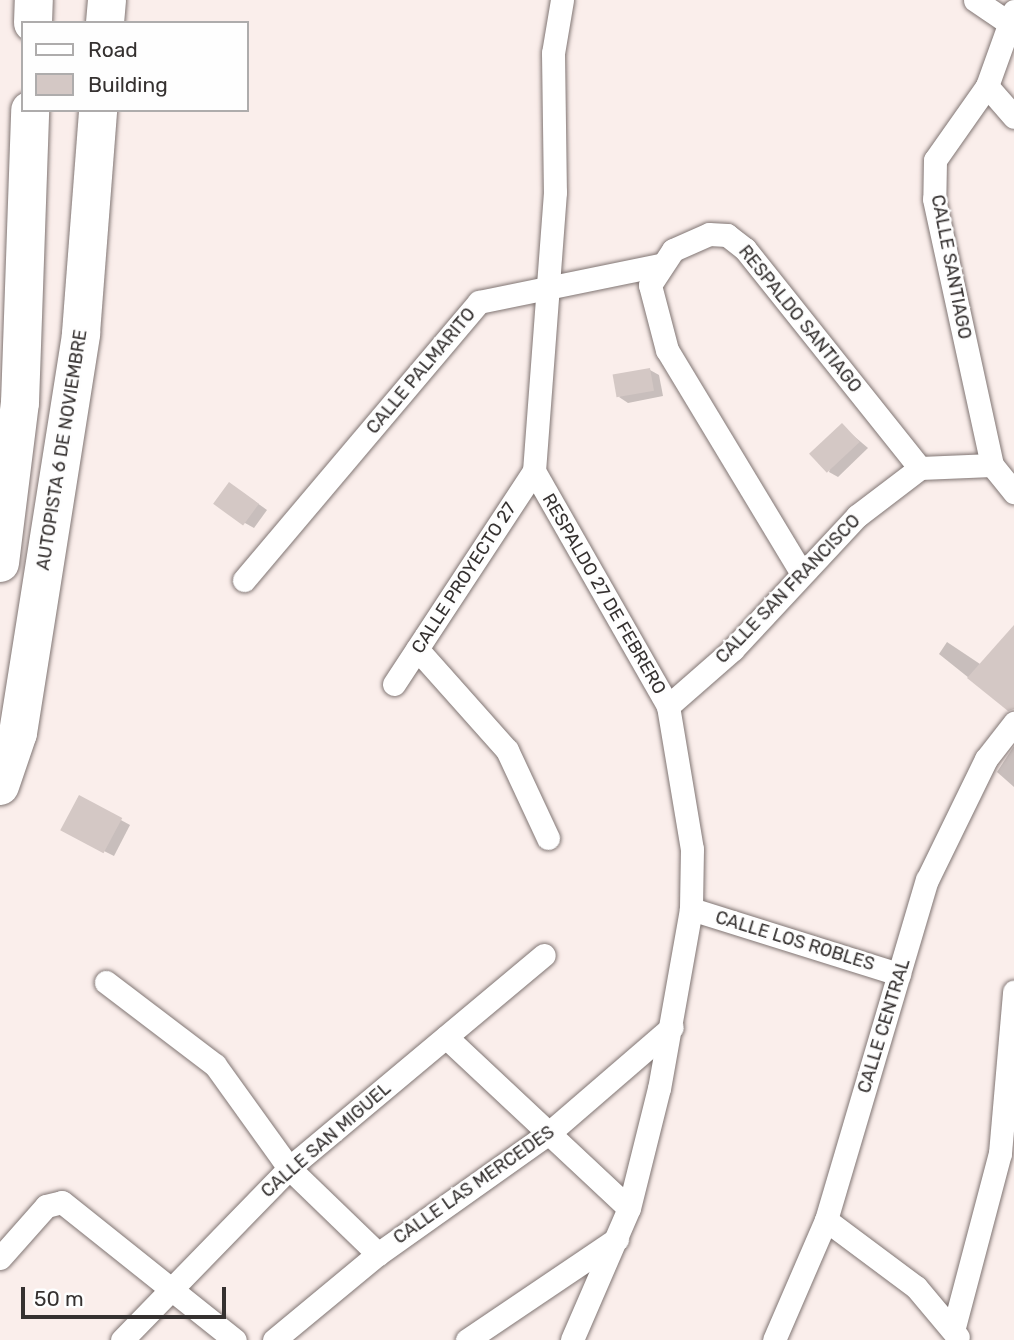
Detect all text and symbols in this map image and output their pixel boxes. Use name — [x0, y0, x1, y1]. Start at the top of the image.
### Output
legend — [21, 21, 248, 112]
text: Road — [88, 37, 138, 62]
text: Building — [88, 72, 168, 97]
street label: CALLE SANTIAGO — [926, 193, 976, 341]
street label: RESPALDO SANTIAGO — [734, 241, 866, 397]
street label: CALLE PALMARITO — [362, 304, 480, 438]
street label: AUTOPISTA 6 DE NOVIEMBRE — [32, 328, 92, 572]
street label: RESPALDO 27 DE FEBRERO — [538, 490, 670, 698]
street label: CALLE PROYECTO 27 — [407, 499, 521, 657]
street label: CALLE SAN FRANCISCO — [711, 510, 865, 668]
street label: CALLE LOS ROBLES — [713, 906, 877, 976]
street label: CALLE CENTRAL — [853, 956, 915, 1096]
street label: CALLE SAN MIGUEL — [257, 1078, 395, 1202]
street label: CALLE LAS MERCEDES — [389, 1121, 559, 1249]
scale bar — [24, 1274, 229, 1318]
text: 50 m — [34, 1286, 84, 1311]

